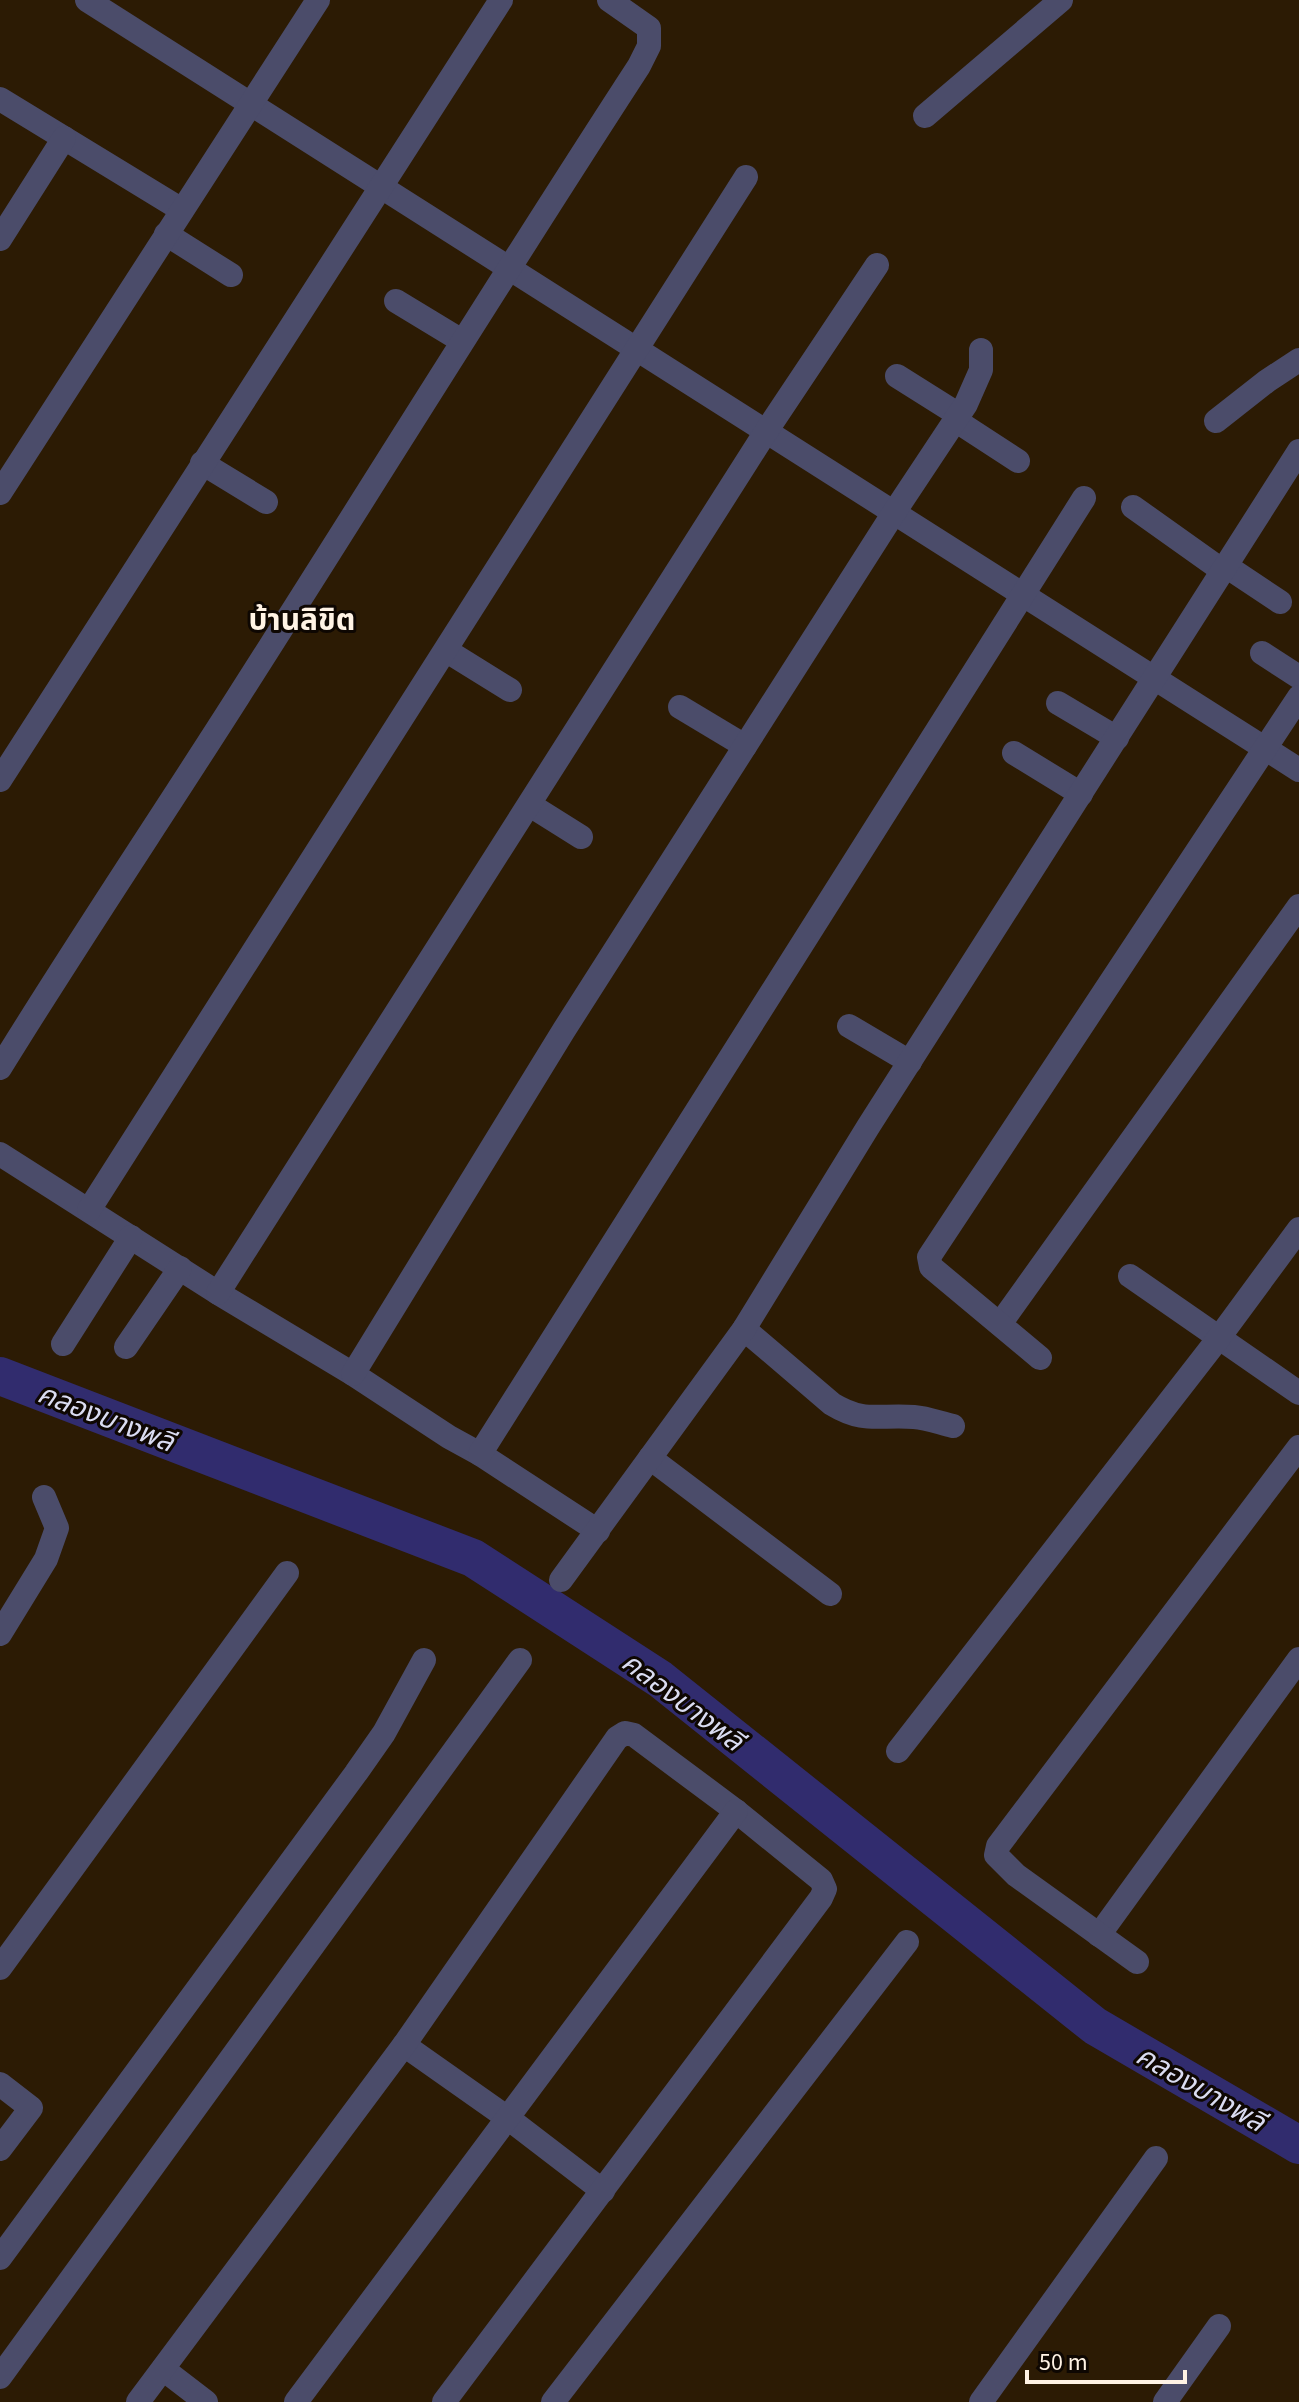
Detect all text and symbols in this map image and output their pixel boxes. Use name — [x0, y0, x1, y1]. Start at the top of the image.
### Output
district label: บ้านลิขิต — [249, 599, 355, 642]
water label: คลองบางพลี — [32, 1374, 183, 1464]
water label: คลองบางพลี — [613, 1643, 755, 1763]
water label: คลองบางพลี — [1129, 2036, 1276, 2144]
scale bar — [1027, 2334, 1185, 2384]
text: 50 m — [1039, 2345, 1088, 2380]

